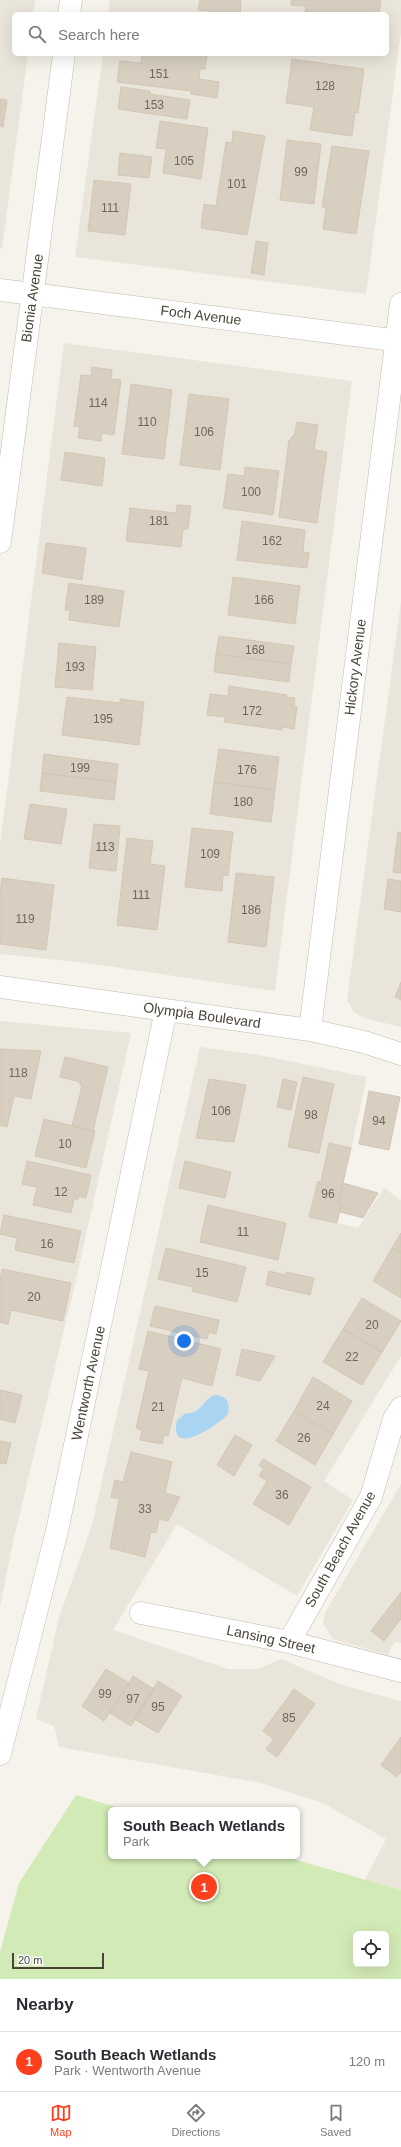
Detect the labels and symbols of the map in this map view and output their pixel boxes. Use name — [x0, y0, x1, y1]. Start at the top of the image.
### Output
house number: 151 — [149, 67, 169, 81]
house number: 128 — [315, 79, 335, 93]
house number: 153 — [144, 98, 164, 112]
house number: 105 — [174, 154, 194, 168]
house number: 99 — [294, 165, 308, 179]
house number: 101 — [227, 177, 247, 191]
house number: 111 — [101, 201, 119, 215]
street label: Bionia Avenue — [18, 252, 46, 343]
street label: Foch Avenue — [160, 302, 243, 328]
house number: 114 — [88, 396, 108, 410]
house number: 110 — [137, 415, 157, 429]
house number: 106 — [194, 425, 214, 439]
house number: 100 — [241, 485, 261, 499]
house number: 181 — [149, 514, 169, 528]
house number: 162 — [262, 534, 282, 548]
house number: 189 — [84, 593, 104, 607]
house number: 166 — [254, 593, 274, 607]
street label: Hickory Avenue — [341, 618, 369, 716]
house number: 168 — [245, 643, 265, 657]
house number: 193 — [65, 660, 85, 674]
house number: 172 — [242, 704, 262, 718]
house number: 195 — [93, 712, 113, 726]
house number: 199 — [70, 761, 90, 775]
house number: 176 — [237, 763, 257, 777]
house number: 180 — [233, 795, 253, 809]
house number: 113 — [95, 840, 115, 854]
house number: 109 — [200, 847, 220, 861]
house number: 111 — [132, 888, 150, 902]
house number: 186 — [241, 903, 261, 917]
house number: 119 — [15, 912, 35, 926]
street label: Olympia Boulevard — [142, 999, 262, 1031]
house number: 118 — [8, 1066, 28, 1080]
house number: 106 — [211, 1104, 231, 1118]
house number: 98 — [304, 1108, 318, 1122]
house number: 94 — [372, 1114, 386, 1128]
house number: 10 — [58, 1137, 72, 1151]
house number: 12 — [54, 1185, 68, 1199]
house number: 96 — [321, 1187, 335, 1201]
house number: 11 — [237, 1225, 250, 1239]
house number: 16 — [40, 1237, 54, 1251]
house number: 15 — [195, 1266, 209, 1280]
house number: 20 — [27, 1290, 41, 1304]
house number: 20 — [365, 1318, 379, 1332]
street label: Wentworth Avenue — [68, 1324, 108, 1442]
your location — [174, 1331, 194, 1351]
house number: 22 — [345, 1350, 359, 1364]
house number: 24 — [316, 1399, 330, 1413]
house number: 21 — [151, 1400, 165, 1414]
house number: 26 — [297, 1431, 311, 1445]
house number: 36 — [275, 1488, 289, 1502]
street label: South Beach Avenue — [301, 1488, 379, 1610]
house number: 33 — [138, 1502, 152, 1516]
street label: Lansing Street — [225, 1622, 317, 1656]
house number: 99 — [98, 1687, 112, 1701]
house number: 97 — [126, 1692, 140, 1706]
house number: 95 — [151, 1700, 165, 1714]
house number: 85 — [282, 1711, 296, 1725]
pin: 1 — [191, 1872, 217, 1902]
scale bar — [12, 1951, 104, 1970]

